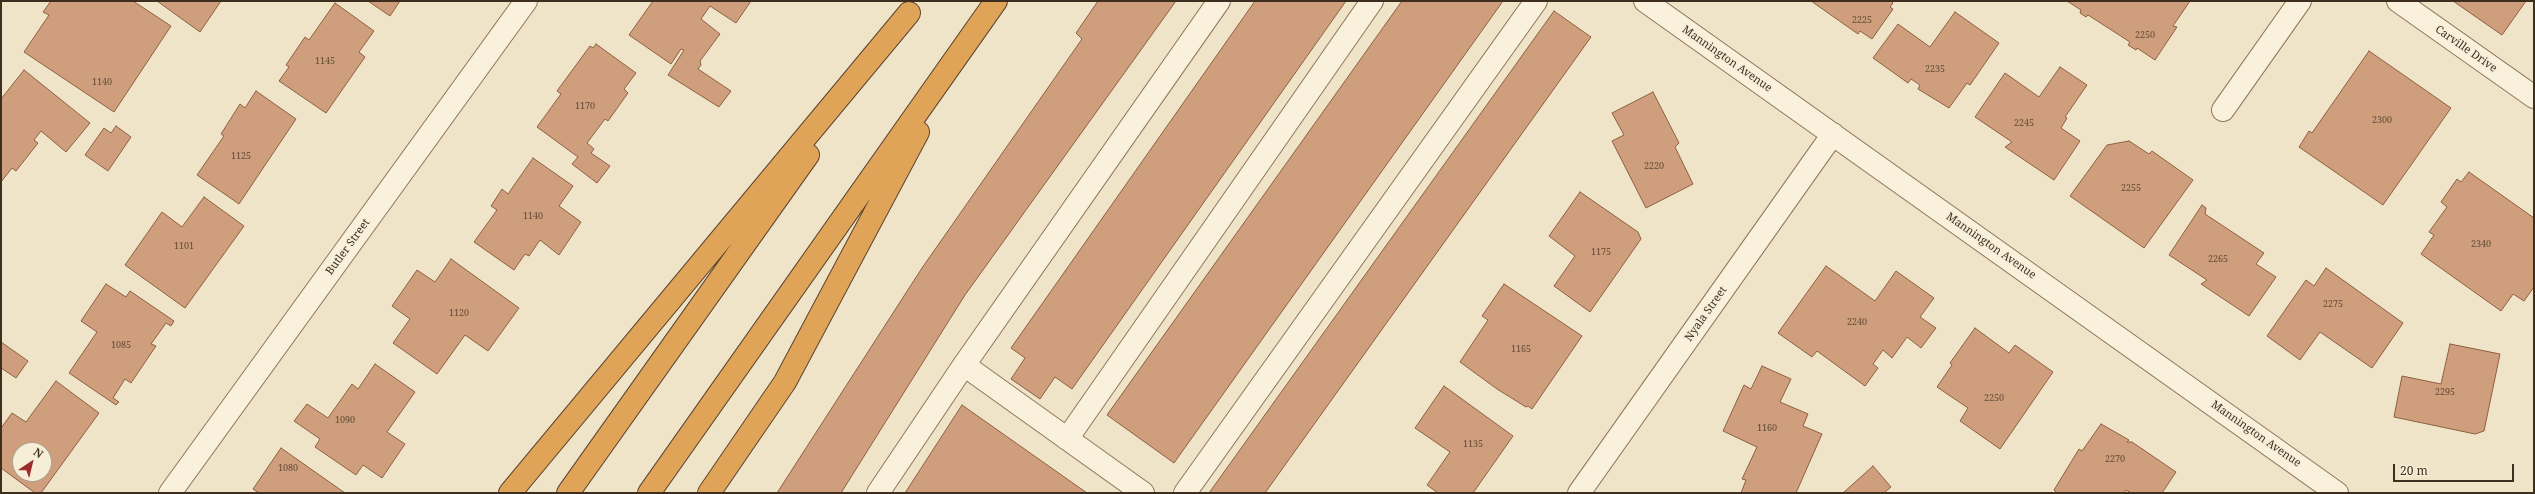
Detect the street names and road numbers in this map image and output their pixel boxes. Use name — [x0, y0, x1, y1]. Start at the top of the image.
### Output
street label: Mannington Avenue — [1680, 23, 1774, 95]
street label: Carville Drive — [2433, 23, 2499, 75]
street label: Mannington Avenue — [1944, 210, 2038, 282]
street label: Butler Street — [323, 216, 373, 278]
street label: Nyala Street — [1682, 284, 1730, 344]
street label: Mannington Avenue — [2209, 398, 2303, 470]

